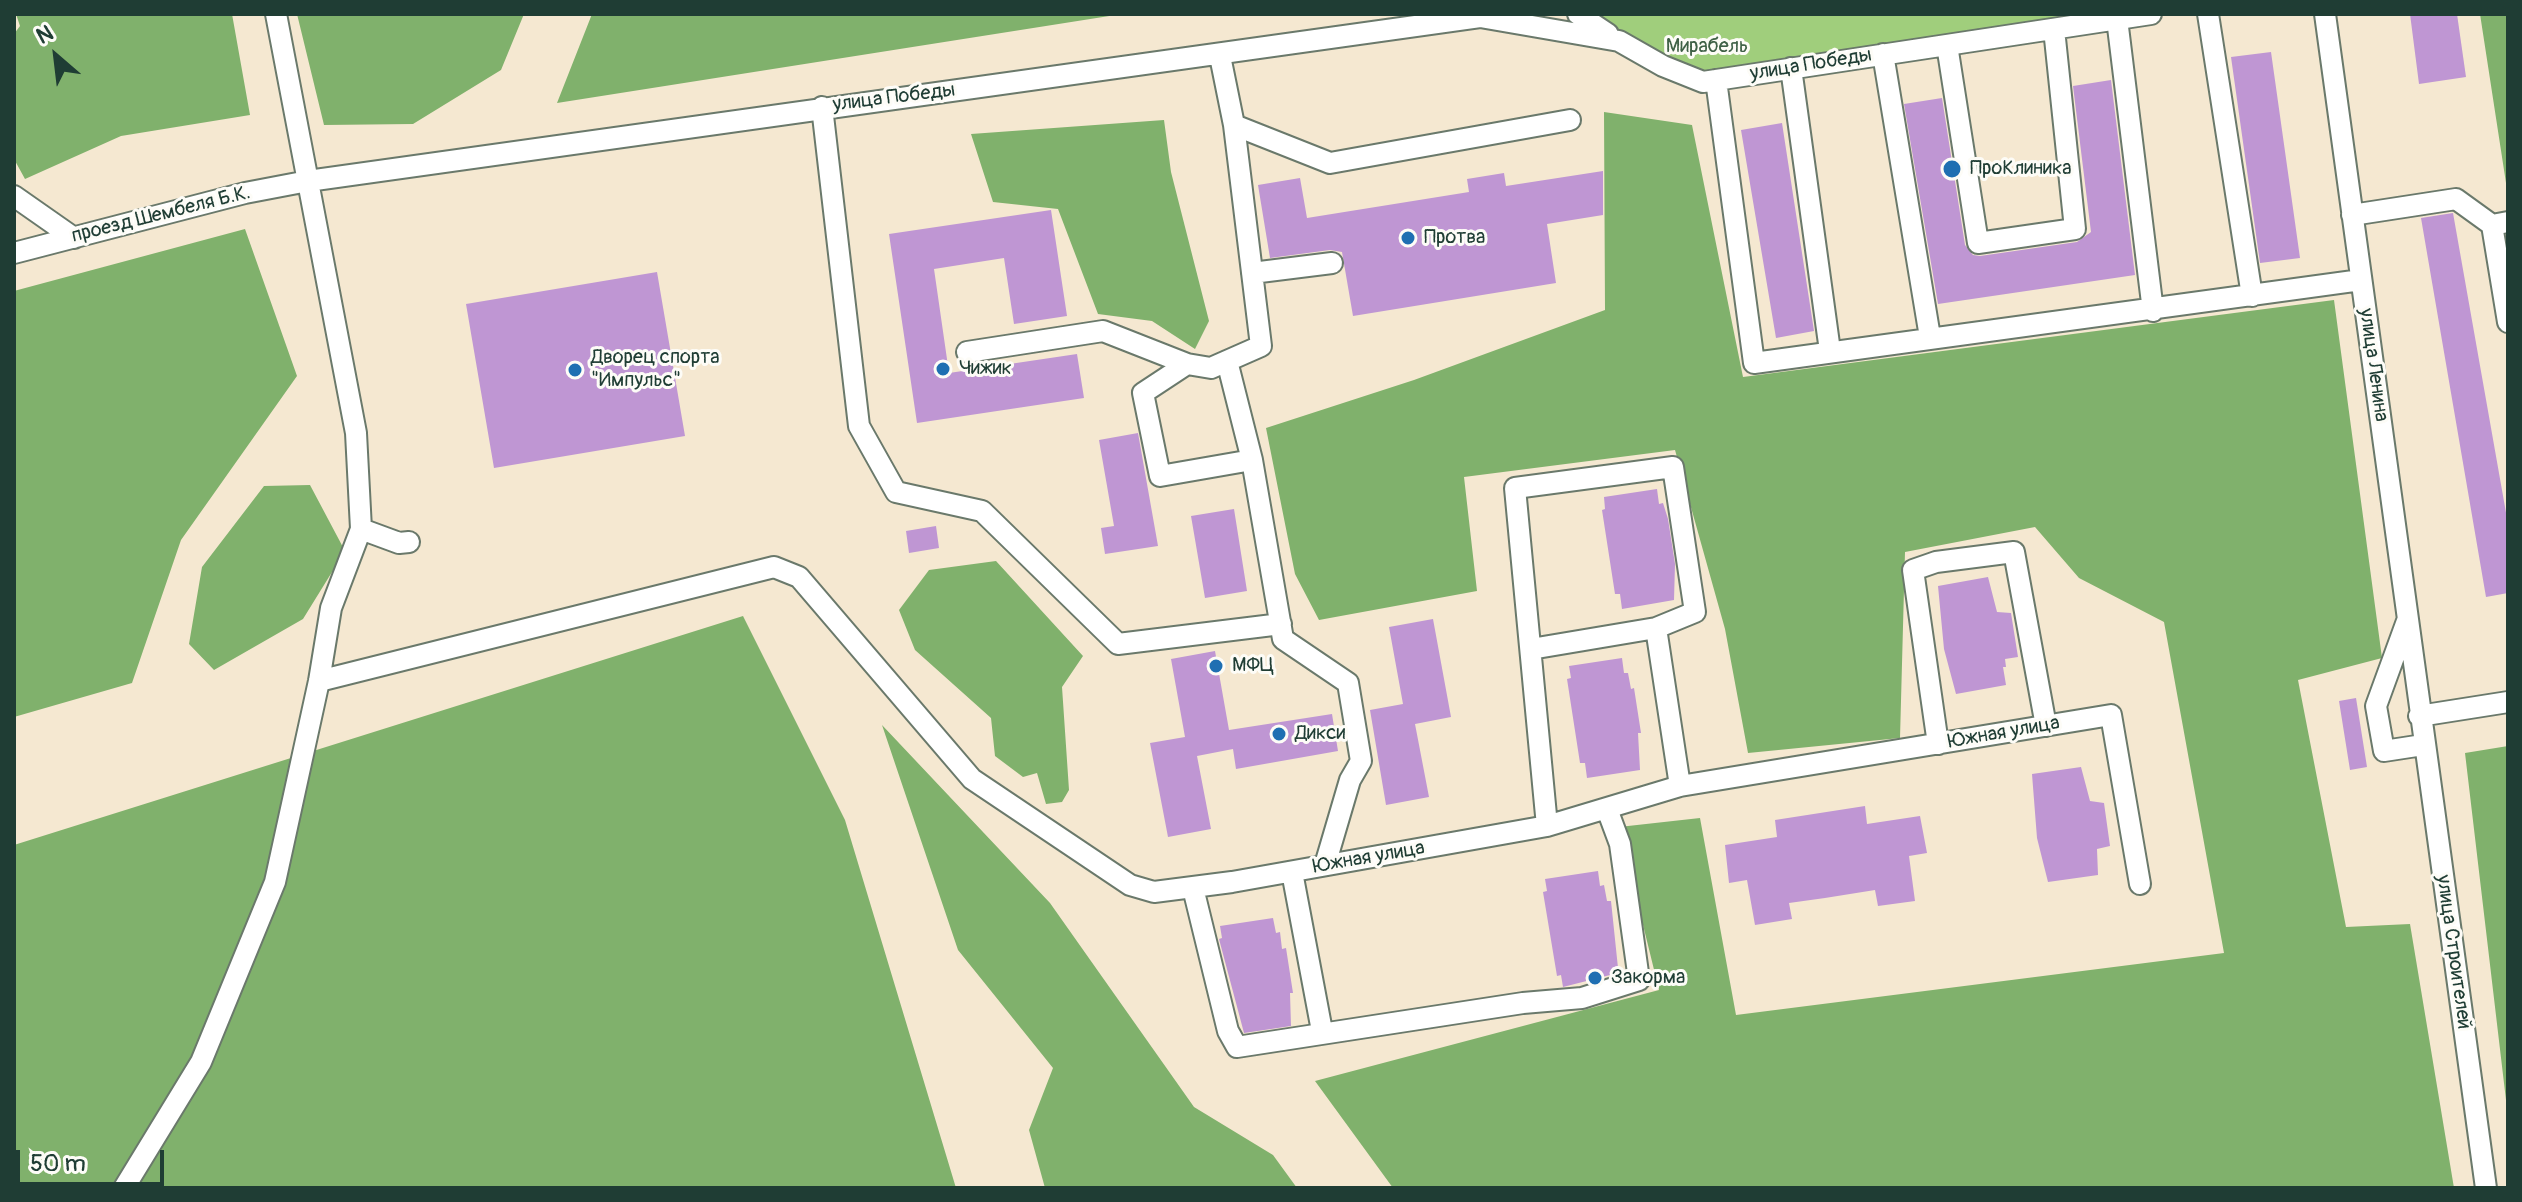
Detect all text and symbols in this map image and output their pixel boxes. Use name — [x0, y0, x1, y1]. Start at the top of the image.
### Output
north arrow — [16, 16, 96, 96]
text: N — [32, 19, 58, 51]
park label: Мирабель — [1666, 35, 1748, 59]
street label: улица Победы — [1748, 44, 1874, 86]
street label: улица Победы — [831, 79, 957, 117]
place label: ПроКлиника — [1970, 157, 2072, 181]
marker: ПроКлиника — [1941, 158, 1963, 180]
street label: проезд Шембеля Б.К. — [69, 181, 253, 249]
place label: Протва — [1424, 226, 1485, 250]
marker: Протва — [1399, 229, 1417, 247]
street label: улица Ленина — [2353, 307, 2393, 423]
place label: Дворец спорта "Импульс" — [591, 346, 720, 393]
place label: Чижик — [959, 357, 1012, 381]
marker: Чижик — [934, 360, 952, 378]
marker: Дворец спорта "Импульс" — [566, 361, 584, 379]
place label: МФЦ — [1232, 654, 1274, 678]
marker: МФЦ — [1207, 657, 1225, 675]
street label: Южная улица — [1946, 711, 2062, 755]
place label: Дикси — [1295, 722, 1345, 746]
marker: Дикси — [1270, 725, 1288, 743]
street label: Южная улица — [1311, 836, 1427, 880]
street label: улица Строителей — [2430, 873, 2476, 1031]
place label: Закорма — [1611, 966, 1685, 990]
marker: Закорма — [1586, 969, 1604, 987]
scale bar — [20, 1134, 168, 1184]
text: 50 m — [30, 1149, 86, 1178]

